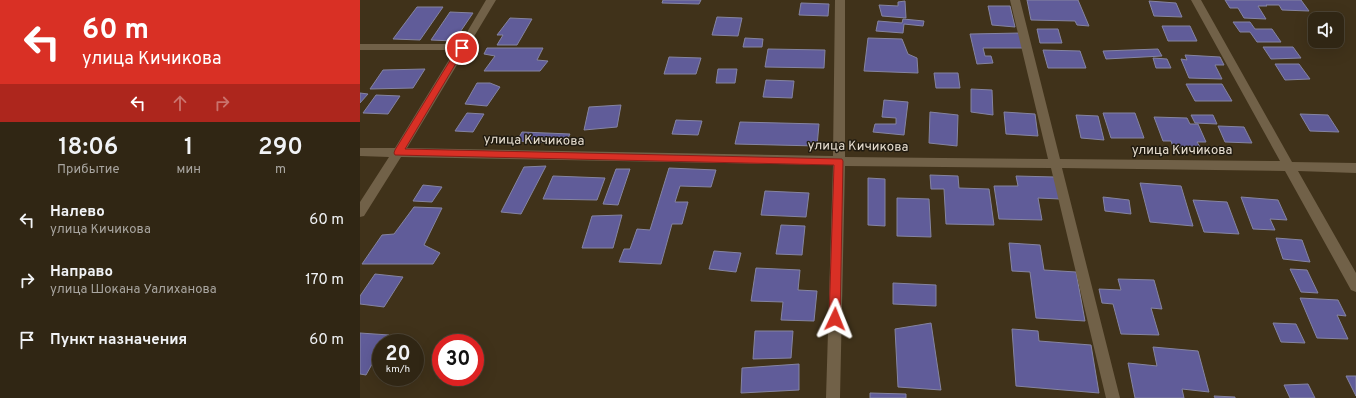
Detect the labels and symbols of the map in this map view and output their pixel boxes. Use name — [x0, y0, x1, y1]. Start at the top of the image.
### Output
pin — [445, 31, 479, 65]
street label: улица Кичикова — [483, 132, 585, 150]
street label: улица Кичикова — [807, 138, 909, 156]
street label: улица Кичикова — [1132, 143, 1232, 159]
position arrow — [814, 298, 856, 340]
speed limit sign: 30 — [432, 334, 484, 386]

